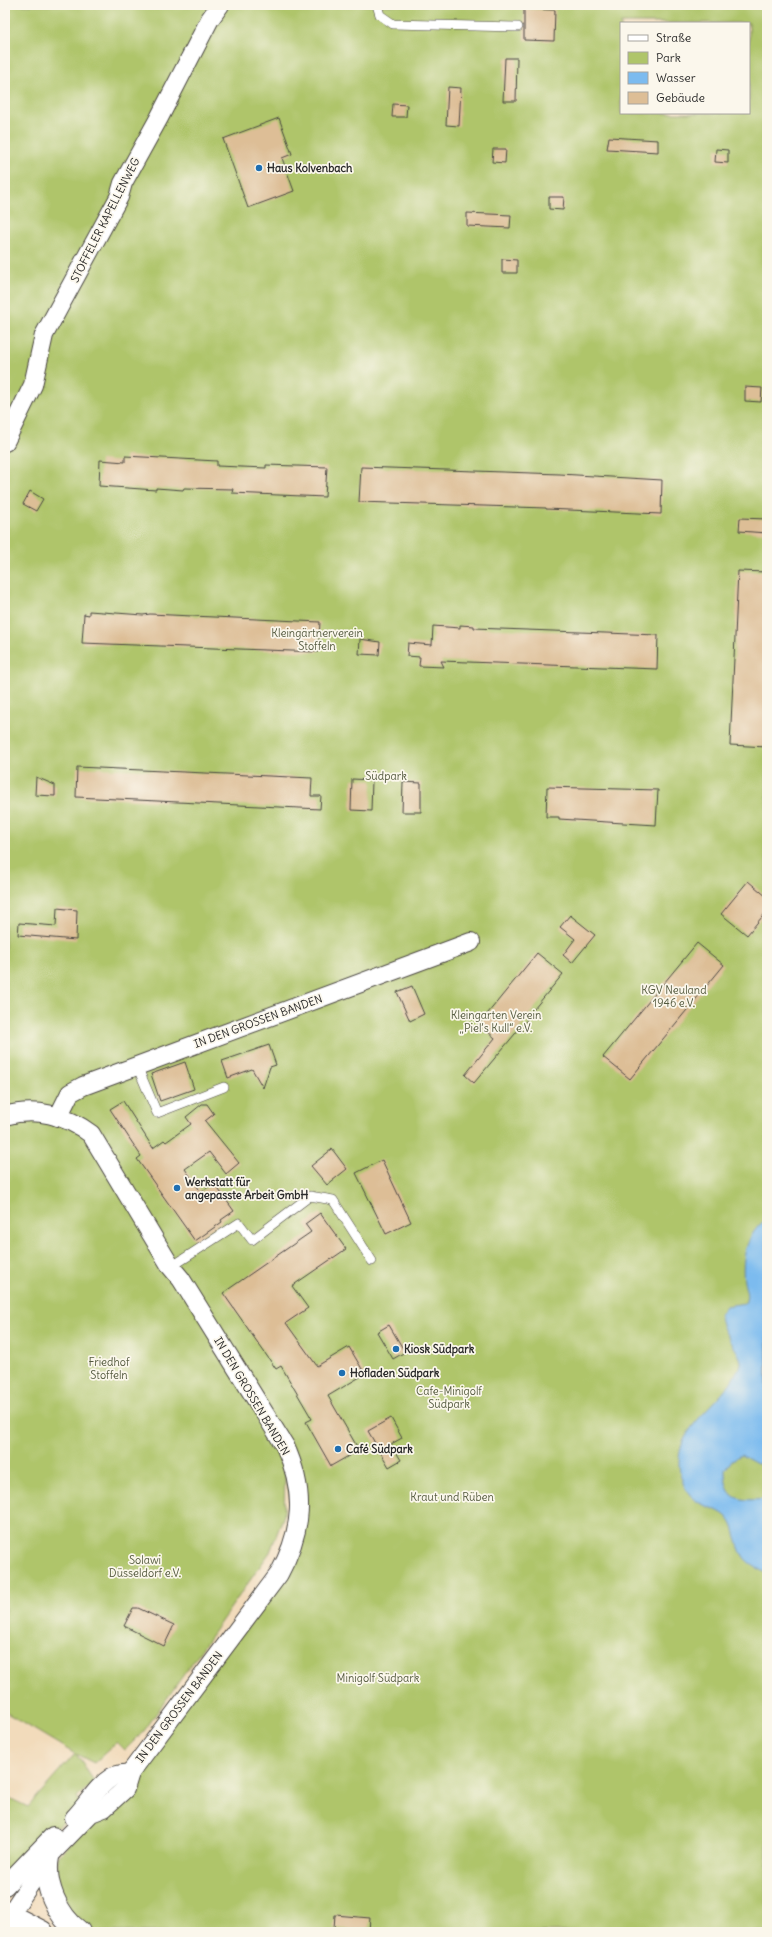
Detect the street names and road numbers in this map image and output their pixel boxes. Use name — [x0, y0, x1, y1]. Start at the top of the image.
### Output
street label: STOFFELER KAPELLENWEG — [67, 155, 143, 285]
street label: IN DEN GROSSEN BANDEN — [192, 991, 324, 1051]
street label: IN DEN GROSSEN BANDEN — [211, 1334, 293, 1458]
street label: IN DEN GROSSEN BANDEN — [133, 1649, 225, 1765]

